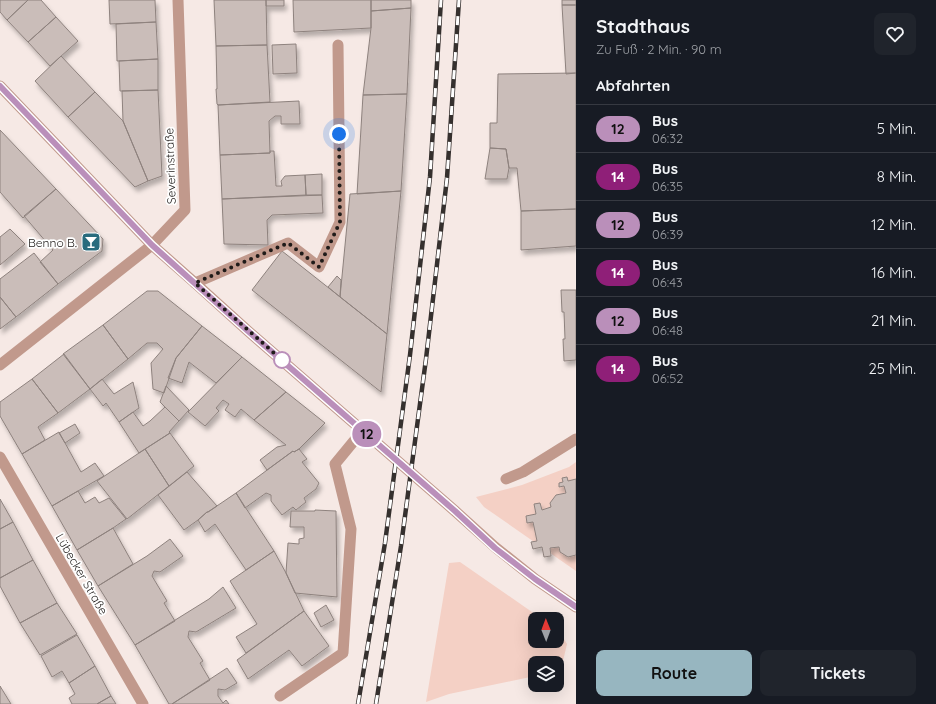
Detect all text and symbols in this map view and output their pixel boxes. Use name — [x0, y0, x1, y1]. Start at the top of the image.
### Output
button: heart — [874, 13, 916, 55]
text: Stadthaus — [596, 14, 690, 38]
text: Zu Fuß · 2 Min. · 90 m — [596, 41, 722, 57]
text: Abfahrten — [596, 76, 670, 95]
text: Bus — [652, 111, 678, 130]
text: 5 Min. — [877, 119, 916, 138]
text: 12 — [611, 120, 625, 138]
your location — [329, 124, 349, 144]
street label: Severinstraße — [161, 127, 179, 204]
text: 06:32 — [652, 130, 683, 146]
text: Bus — [652, 159, 678, 178]
text: 8 Min. — [877, 167, 916, 186]
text: 14 — [611, 168, 625, 186]
text: 06:35 — [652, 178, 683, 194]
text: Bus — [652, 207, 678, 226]
text: 12 Min. — [871, 215, 916, 234]
text: 12 — [611, 216, 625, 234]
text: 06:39 — [652, 226, 683, 242]
bar icon: Benno B. — [80, 231, 102, 253]
place label: Benno B. — [28, 235, 77, 250]
text: Bus — [652, 255, 678, 274]
text: 16 Min. — [871, 263, 916, 282]
text: 14 — [611, 264, 625, 282]
text: 06:43 — [652, 274, 683, 290]
text: Bus — [652, 303, 678, 322]
text: 21 Min. — [871, 311, 916, 330]
text: 12 — [611, 312, 625, 330]
text: 06:48 — [652, 322, 683, 338]
unlabelled marker — [273, 351, 291, 369]
text: Bus — [652, 351, 678, 370]
text: 25 Min. — [868, 359, 916, 378]
text: 14 — [611, 360, 625, 378]
text: 06:52 — [652, 370, 683, 386]
line badge: 12 — [349, 421, 385, 447]
text: 12 — [360, 425, 374, 443]
street label: Lübecker Straße — [53, 531, 111, 617]
north arrow — [528, 612, 564, 648]
map controls — [528, 612, 564, 692]
button: Route — [596, 650, 752, 696]
button: Tickets — [760, 650, 916, 696]
button: layers — [528, 656, 564, 692]

